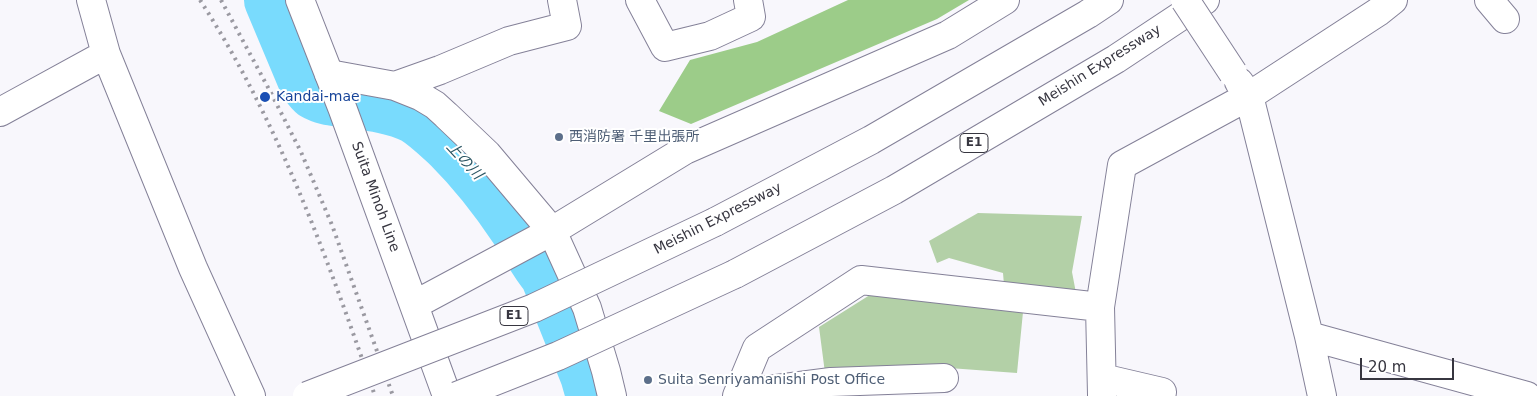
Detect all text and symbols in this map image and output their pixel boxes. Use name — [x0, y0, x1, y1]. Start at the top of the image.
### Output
street label: Meishin Expressway — [1036, 22, 1164, 110]
place label: Kandai-mae — [276, 89, 360, 105]
marker: Kandai-mae — [258, 90, 272, 104]
place label: 西消防署 千里出張所 — [569, 129, 699, 145]
marker: 西消防署 千里出張所 — [553, 131, 565, 143]
road number: E1 — [960, 134, 988, 152]
water label: 上の川 — [442, 138, 486, 184]
street label: Suita Minoh Line — [347, 140, 403, 254]
street label: Meishin Expressway — [651, 180, 785, 258]
road number: E1 — [500, 306, 528, 326]
scale bar — [1362, 348, 1456, 380]
text: 20 m — [1368, 358, 1406, 376]
place label: Suita Senriyamanishi Post Office — [658, 372, 885, 388]
marker: Suita Senriyamanishi Post Office — [642, 374, 654, 386]

